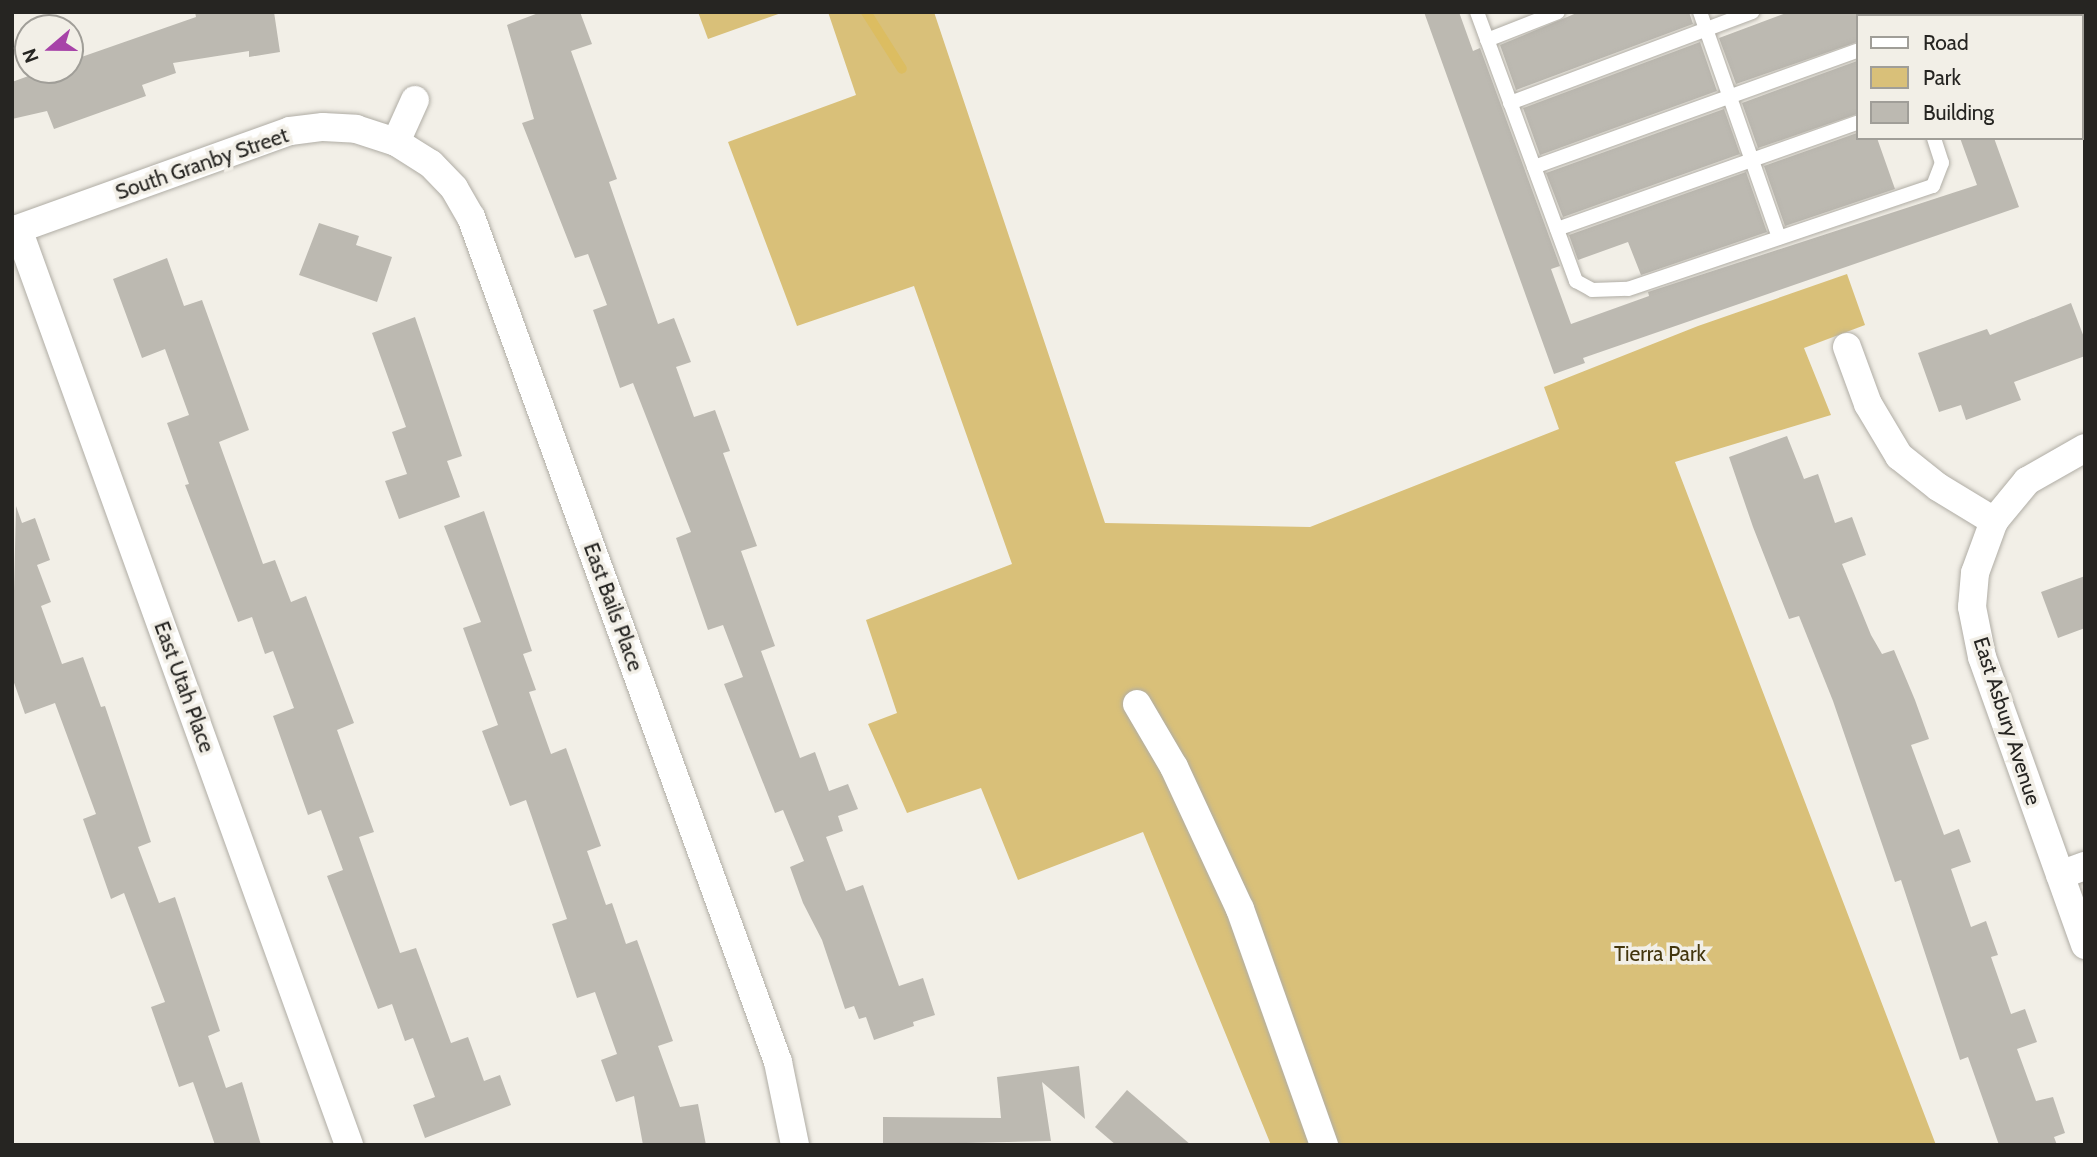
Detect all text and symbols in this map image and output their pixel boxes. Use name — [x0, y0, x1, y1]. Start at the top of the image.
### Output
north arrow — [14, 14, 84, 84]
legend — [1856, 14, 2083, 140]
text: Road — [1923, 30, 1969, 55]
text: N — [18, 45, 44, 66]
text: Park — [1923, 65, 1961, 90]
text: Building — [1923, 100, 1994, 125]
street label: South Granby Street — [112, 123, 292, 205]
street label: East Bails Place — [578, 539, 648, 675]
street label: East Utah Place — [149, 618, 219, 756]
street label: East Asbury Avenue — [1968, 634, 2046, 808]
park label: Tierra Park — [1614, 941, 1706, 967]

